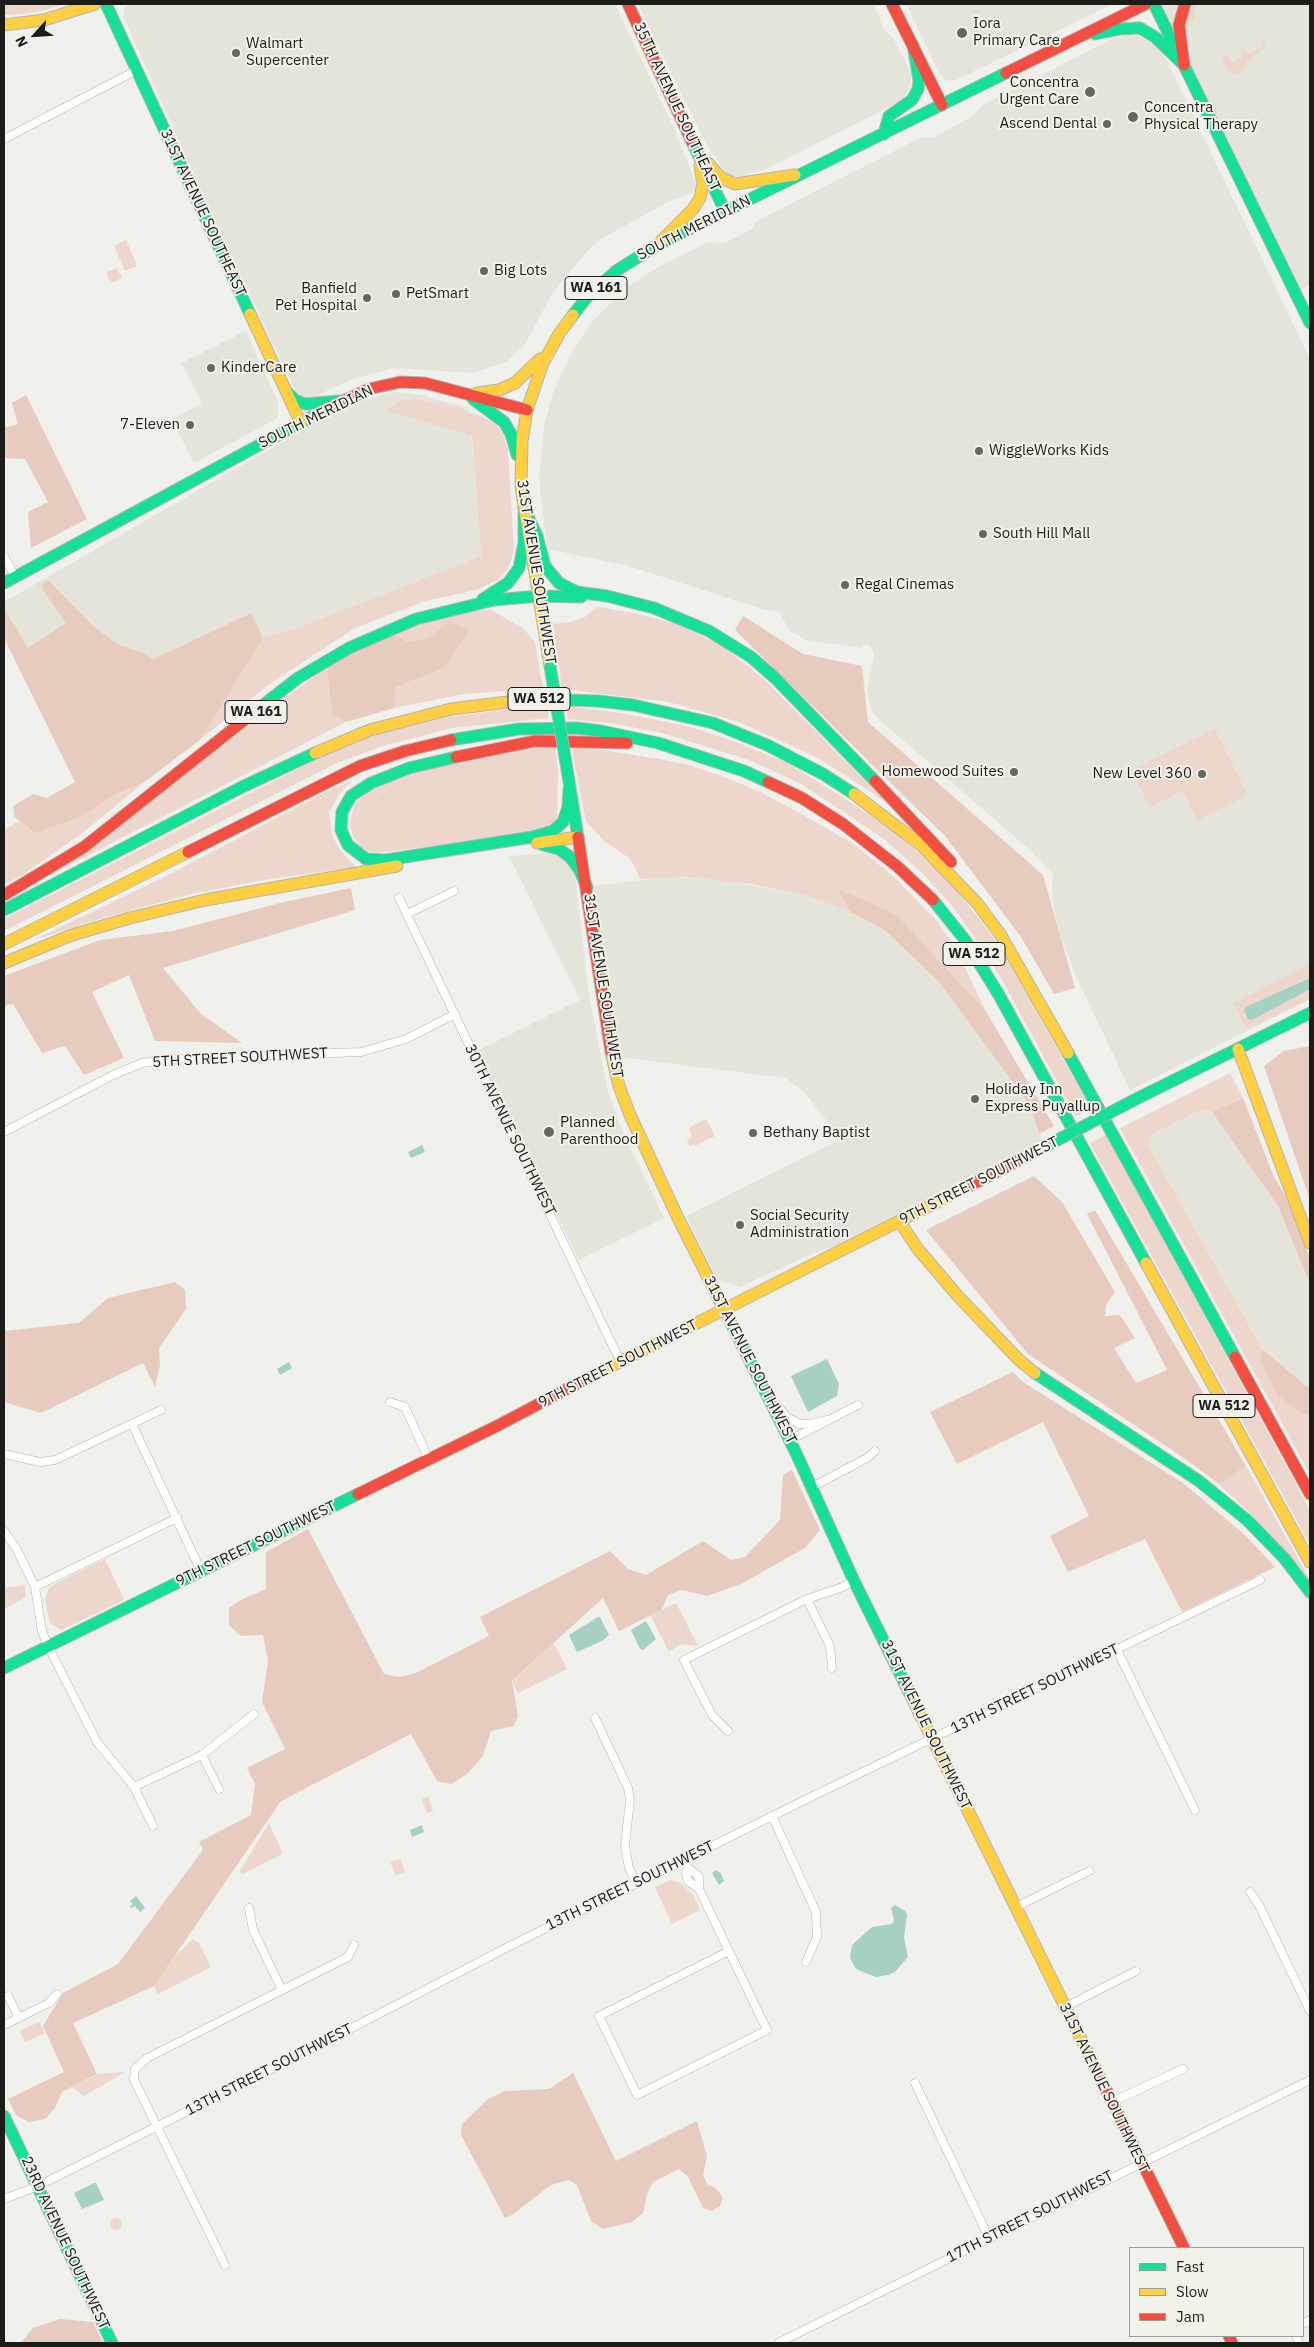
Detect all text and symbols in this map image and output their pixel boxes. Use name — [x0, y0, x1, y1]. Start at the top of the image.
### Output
north arrow — [10, 10, 60, 60]
place label: Iora Primary Care — [973, 15, 1060, 50]
street label: 35TH AVENUE SOUTHEAST — [630, 19, 724, 195]
marker: Iora Primary Care — [955, 26, 969, 40]
text: N — [11, 33, 32, 50]
place label: Walmart Supercenter — [246, 35, 329, 70]
marker: Walmart Supercenter — [230, 47, 242, 59]
place label: Concentra Urgent Care — [999, 74, 1079, 109]
marker: Concentra Urgent Care — [1083, 85, 1097, 99]
place label: Concentra Physical Therapy — [1144, 99, 1258, 134]
marker: Concentra Physical Therapy — [1126, 110, 1140, 124]
place label: Ascend Dental — [999, 115, 1097, 133]
marker: Ascend Dental — [1101, 118, 1113, 130]
street label: 31ST AVENUE SOUTHEAST — [156, 126, 250, 300]
street label: SOUTH MERIDIAN — [634, 192, 754, 264]
place label: Big Lots — [494, 262, 547, 280]
marker: Big Lots — [478, 265, 490, 277]
road number: WA 161 — [565, 276, 627, 300]
place label: Banfield Pet Hospital — [275, 280, 357, 315]
place label: PetSmart — [406, 285, 469, 303]
marker: PetSmart — [390, 288, 402, 300]
marker: Banfield Pet Hospital — [361, 292, 373, 304]
place label: KinderCare — [221, 359, 296, 377]
marker: KinderCare — [205, 362, 217, 374]
street label: SOUTH MERIDIAN — [256, 382, 376, 452]
place label: 7-Eleven — [120, 416, 180, 434]
marker: 7-Eleven — [184, 419, 196, 431]
place label: WiggleWorks Kids — [989, 442, 1109, 460]
marker: WiggleWorks Kids — [973, 445, 985, 457]
street label: 31ST AVENUE SOUTHWEST — [513, 479, 559, 665]
place label: South Hill Mall — [993, 525, 1090, 543]
marker: South Hill Mall — [977, 528, 989, 540]
place label: Regal Cinemas — [855, 576, 954, 594]
marker: Regal Cinemas — [839, 579, 851, 591]
road number: WA 512 — [508, 688, 570, 711]
road number: WA 161 — [225, 700, 287, 724]
place label: Homewood Suites — [882, 763, 1004, 781]
place label: New Level 360 — [1093, 765, 1192, 783]
marker: Homewood Suites — [1008, 766, 1020, 778]
marker: New Level 360 — [1196, 768, 1208, 780]
street label: 31ST AVENUE SOUTHWEST — [580, 893, 626, 1079]
road number: WA 512 — [943, 942, 1005, 966]
street label: 30TH AVENUE SOUTHWEST — [461, 1041, 559, 1219]
street label: 5TH STREET SOUTHWEST — [152, 1044, 328, 1072]
place label: Holiday Inn Express Puyallup — [985, 1081, 1100, 1116]
marker: Holiday Inn Express Puyallup — [969, 1093, 981, 1105]
place label: Planned Parenthood — [560, 1114, 638, 1149]
place label: Bethany Baptist — [763, 1124, 870, 1142]
marker: Planned Parenthood — [542, 1125, 556, 1139]
marker: Bethany Baptist — [747, 1127, 759, 1139]
street label: 9TH STREET SOUTHWEST — [897, 1133, 1061, 1229]
place label: Social Security Administration — [750, 1207, 849, 1242]
marker: Social Security Administration — [734, 1219, 746, 1231]
street label: 31ST AVENUE SOUTHWEST — [700, 1273, 800, 1447]
street label: 9TH STREET SOUTHWEST — [536, 1316, 700, 1412]
road number: WA 512 — [1193, 1394, 1255, 1418]
street label: 9TH STREET SOUTHWEST — [173, 1497, 339, 1591]
street label: 31ST AVENUE SOUTHWEST — [877, 1637, 975, 1813]
street label: 13TH STREET SOUTHWEST — [948, 1640, 1122, 1738]
street label: 13TH STREET SOUTHWEST — [543, 1837, 717, 1935]
street label: 31ST AVENUE SOUTHWEST — [1055, 2000, 1153, 2176]
street label: 13TH STREET SOUTHWEST — [183, 2020, 355, 2120]
street label: 23RD AVENUE SOUTHWEST — [17, 2154, 113, 2332]
street label: 17TH STREET SOUTHWEST — [944, 2167, 1116, 2267]
legend — [1129, 2247, 1304, 2337]
text: Fast — [1176, 2257, 1204, 2276]
text: Slow — [1176, 2282, 1209, 2301]
text: Jam — [1176, 2307, 1205, 2326]

